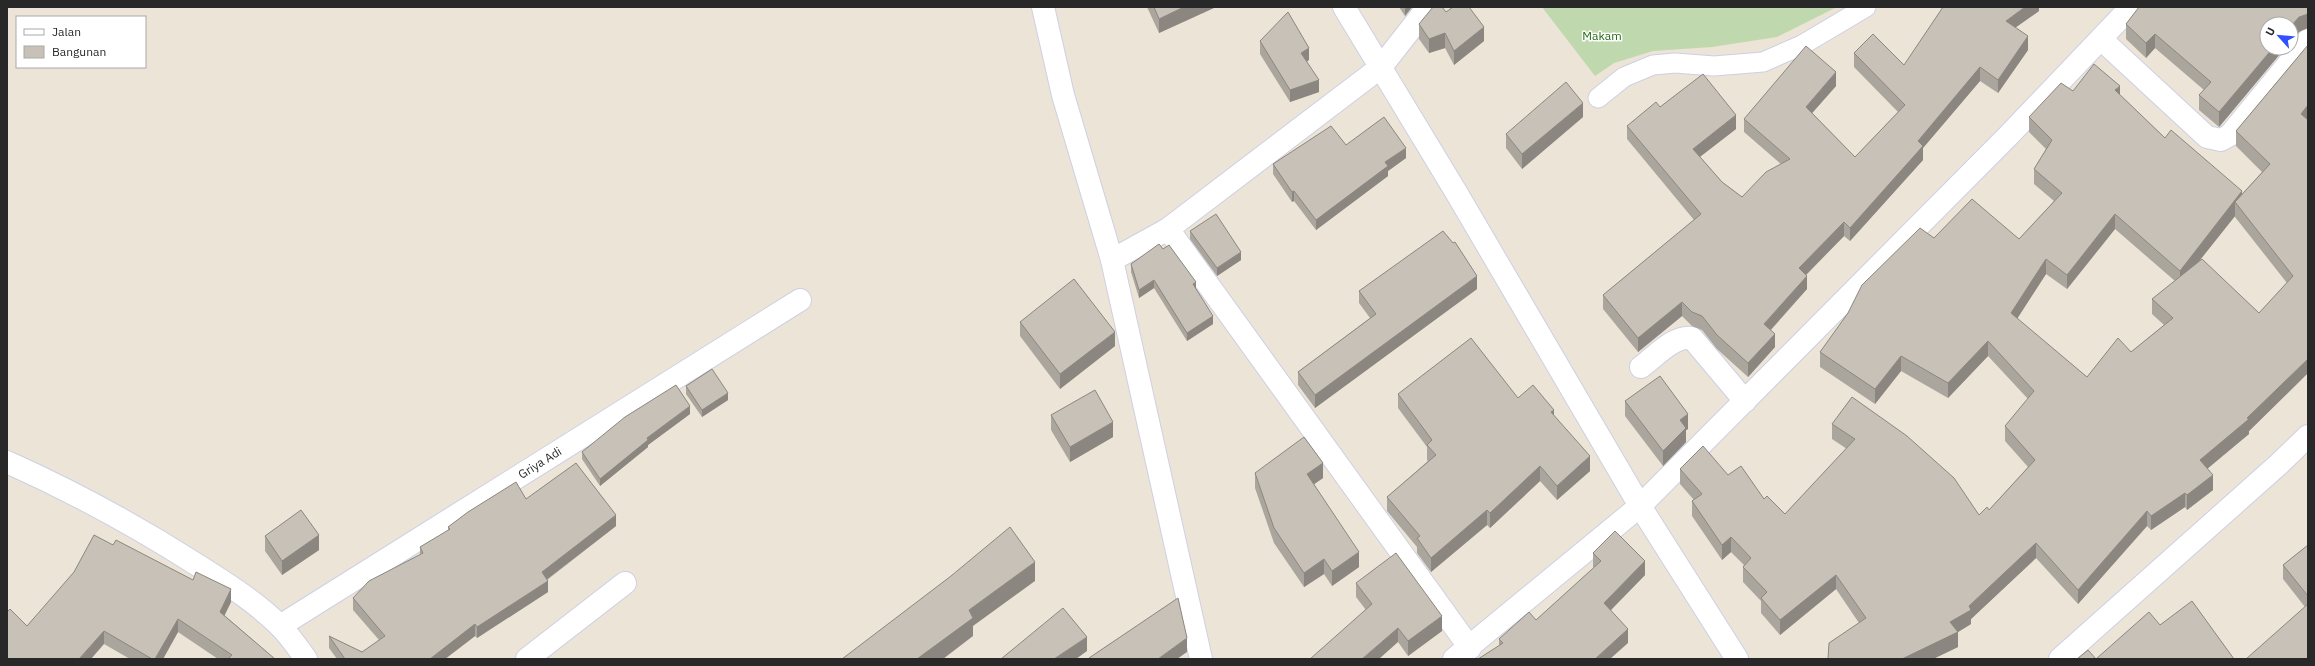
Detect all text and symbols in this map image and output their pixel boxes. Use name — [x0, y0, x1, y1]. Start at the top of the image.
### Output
legend — [16, 16, 146, 68]
north arrow — [2259, 16, 2299, 56]
text: Jalan — [52, 24, 81, 39]
text: U — [2262, 25, 2278, 38]
park label: Makam — [1582, 28, 1622, 43]
text: Bangunan — [52, 44, 106, 59]
street label: Griya Adi — [515, 443, 564, 482]

